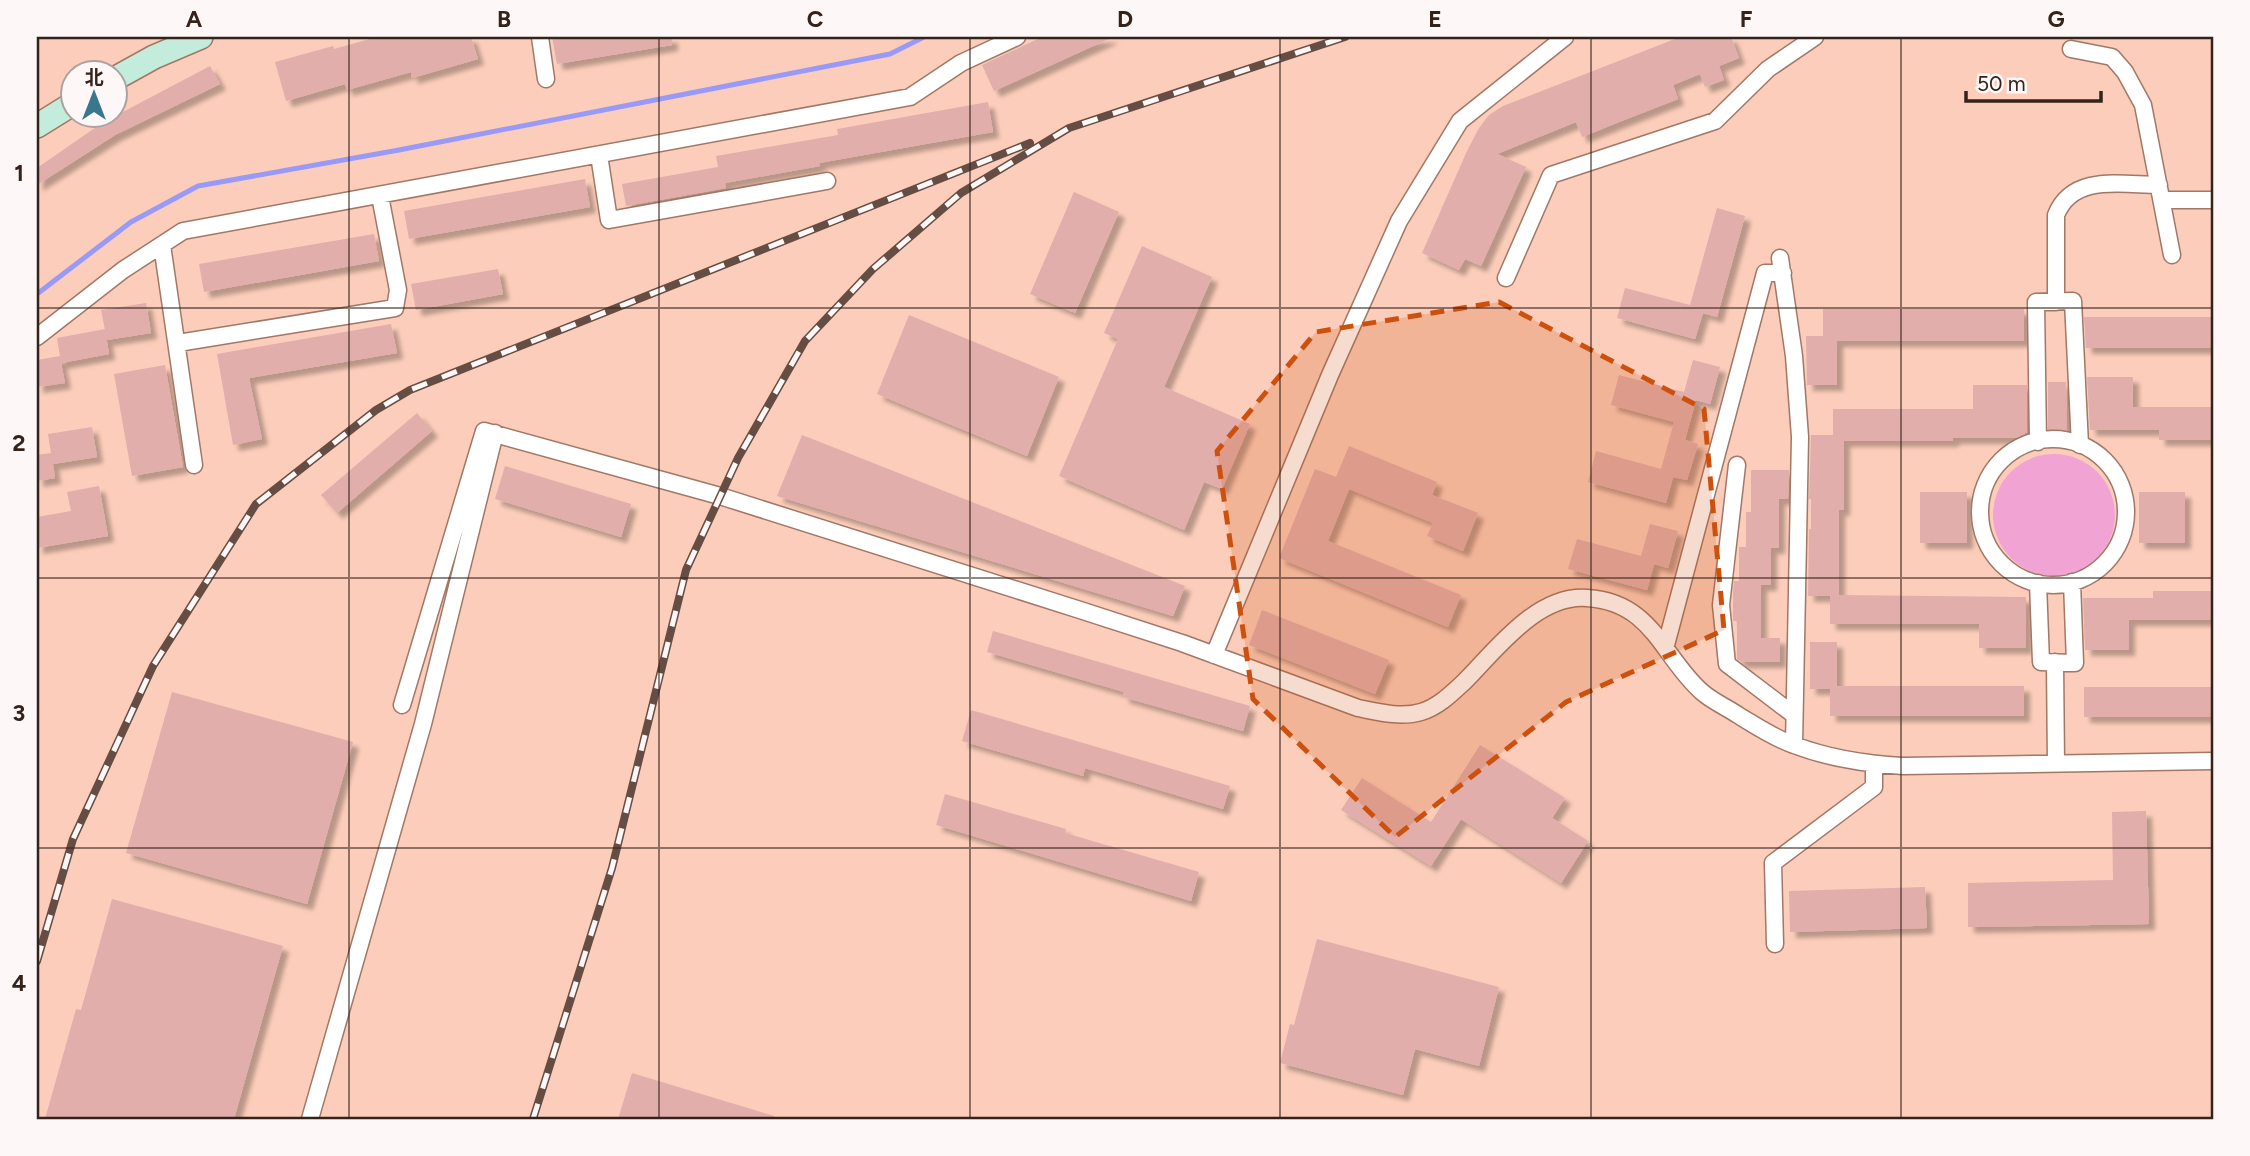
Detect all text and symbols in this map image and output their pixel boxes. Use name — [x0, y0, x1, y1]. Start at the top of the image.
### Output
text: A — [186, 5, 203, 33]
text: B — [497, 5, 511, 33]
text: C — [807, 5, 824, 33]
text: D — [1117, 5, 1133, 33]
text: E — [1428, 5, 1442, 33]
text: F — [1740, 5, 1753, 33]
text: G — [2047, 5, 2065, 33]
north arrow — [60, 60, 130, 130]
scale bar — [1966, 60, 2101, 104]
text: 北 — [84, 66, 104, 89]
text: 50 m — [1977, 71, 2026, 96]
text: 1 — [14, 159, 24, 187]
text: 2 — [12, 429, 26, 457]
text: 3 — [13, 699, 25, 727]
text: 4 — [12, 969, 26, 997]

